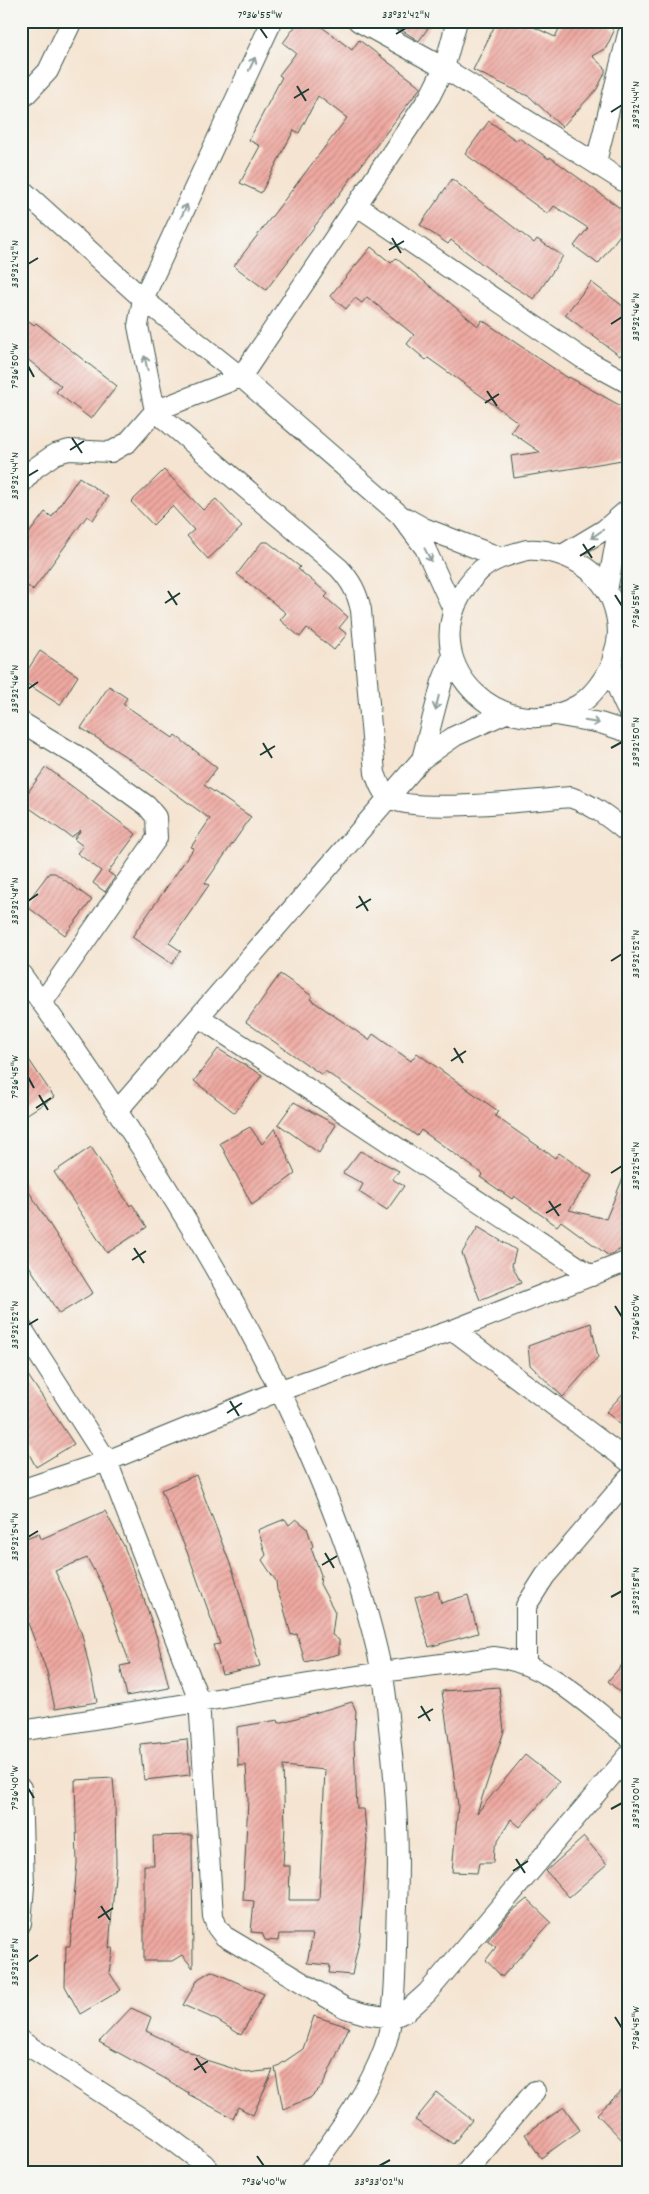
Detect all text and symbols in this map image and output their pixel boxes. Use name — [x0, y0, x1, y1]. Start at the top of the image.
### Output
text: 7°36'55"W — [238, 7, 282, 24]
text: 33°32'42"N — [382, 7, 430, 24]
one-way arrow — [248, 57, 258, 72]
text: 33°32'44"N — [628, 81, 645, 129]
one-way arrow — [179, 204, 189, 219]
text: 33°32'42"N — [7, 240, 24, 288]
text: 33°32'46"N — [628, 293, 645, 341]
text: 7°36'50"W — [7, 343, 24, 389]
one-way arrow — [140, 356, 150, 372]
text: 33°32'44"N — [7, 452, 24, 500]
one-way arrow — [591, 529, 605, 539]
one-way arrow — [423, 547, 433, 562]
text: 7°36'55"W — [628, 584, 645, 628]
text: 33°32'46"N — [7, 665, 24, 713]
one-way arrow — [432, 694, 441, 710]
one-way arrow — [583, 717, 599, 727]
text: 33°32'50"N — [628, 717, 645, 767]
text: 33°32'48"N — [7, 877, 24, 925]
text: 33°32'52"N — [628, 930, 645, 978]
text: 7°36'45"W — [7, 1055, 24, 1099]
text: 33°32'54"N — [628, 1142, 645, 1190]
text: 7°36'50"W — [628, 1294, 645, 1340]
text: 33°32'52"N — [7, 1301, 24, 1349]
text: 33°32'54"N — [7, 1513, 24, 1561]
text: 33°32'58"N — [628, 1567, 645, 1615]
text: 7°36'40"W — [7, 1766, 24, 1810]
text: 33°33'00"N — [628, 1778, 645, 1828]
text: 33°32'58"N — [7, 1938, 24, 1986]
text: 7°36'45"W — [628, 2006, 645, 2050]
text: 7°36'40"W — [242, 2174, 286, 2191]
text: 33°33'02"N — [354, 2174, 404, 2191]

